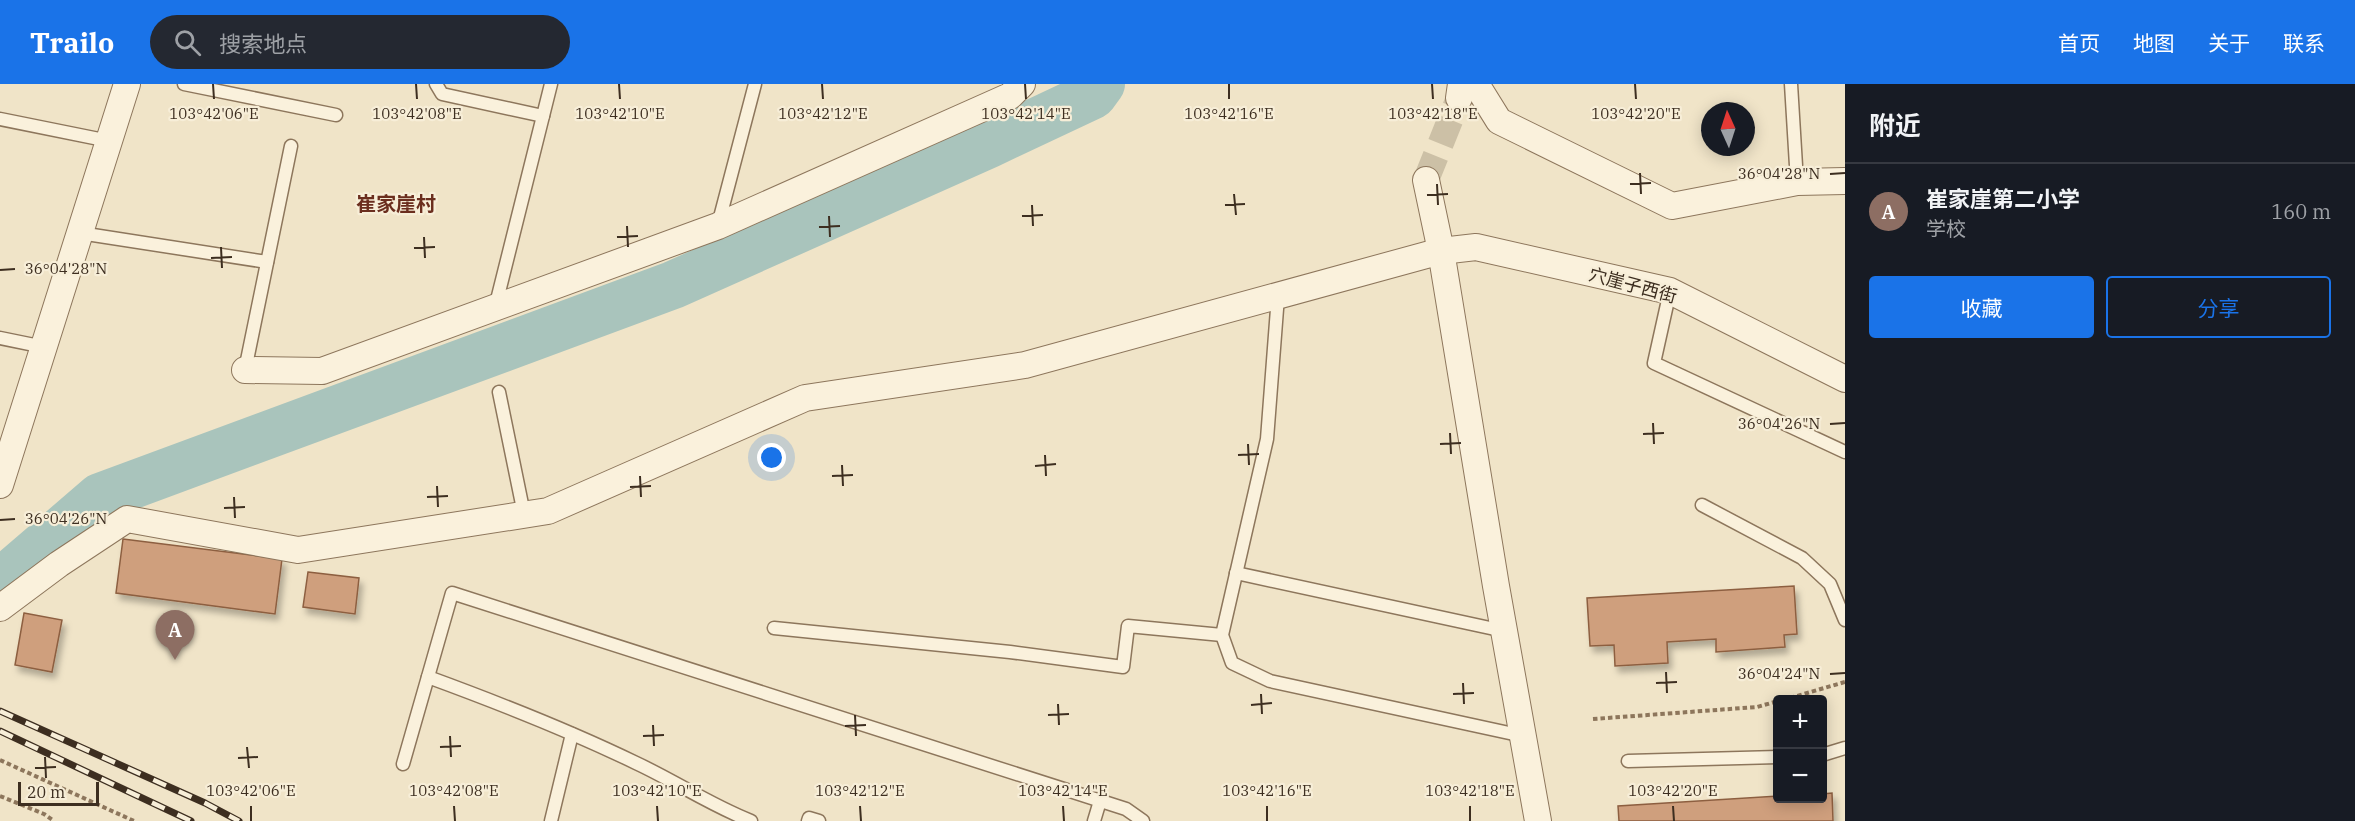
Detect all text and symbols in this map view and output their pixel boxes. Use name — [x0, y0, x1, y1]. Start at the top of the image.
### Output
search box — [150, 15, 570, 69]
text: Trailo — [30, 24, 114, 61]
icon: search — [171, 26, 204, 59]
text: 搜索地点 — [219, 29, 307, 58]
text: 首页 — [2058, 29, 2100, 57]
text: 地图 — [2133, 29, 2175, 57]
text: 关于 — [2208, 29, 2250, 57]
text: 联系 — [2283, 29, 2325, 57]
north arrow — [1701, 102, 1755, 156]
text: 103°42'06"E — [169, 104, 259, 123]
text: 103°42'08"E — [372, 104, 462, 123]
text: 103°42'10"E — [575, 104, 665, 123]
text: 103°42'12"E — [778, 104, 868, 123]
text: 103°42'14"E — [981, 104, 1071, 123]
text: 103°42'16"E — [1184, 104, 1274, 123]
text: 103°42'18"E — [1388, 104, 1478, 123]
text: 103°42'20"E — [1591, 104, 1681, 123]
text: 附近 — [1869, 108, 1921, 142]
text: 36°04'28"N — [1738, 164, 1820, 183]
text: 崔家崖第二小学 — [1926, 184, 2080, 213]
district label: 崔家崖村 — [356, 190, 436, 217]
text: A — [1882, 198, 1895, 225]
text: 160 m — [2271, 198, 2331, 225]
text: 学校 — [1926, 215, 1966, 242]
text: 36°04'28"N — [25, 259, 107, 278]
street label: 穴崖子西街 — [1587, 262, 1679, 308]
button: 收藏 — [1869, 276, 2094, 338]
button: 分享 — [2106, 276, 2331, 338]
text: 36°04'26"N — [1738, 414, 1820, 433]
your location — [757, 443, 786, 472]
text: 36°04'26"N — [25, 509, 107, 528]
pin: A — [156, 610, 195, 660]
text: 36°04'24"N — [1738, 664, 1820, 683]
map controls — [1773, 695, 1827, 803]
button: + — [1773, 695, 1827, 749]
button: − — [1773, 749, 1827, 803]
scale bar — [18, 779, 99, 806]
text: 103°42'06"E — [206, 781, 296, 800]
text: 103°42'08"E — [409, 781, 499, 800]
text: 103°42'10"E — [612, 781, 702, 800]
text: 103°42'12"E — [815, 781, 905, 800]
text: 103°42'14"E — [1018, 781, 1108, 800]
text: 103°42'16"E — [1222, 781, 1312, 800]
text: 103°42'18"E — [1425, 781, 1515, 800]
text: 103°42'20"E — [1628, 781, 1718, 800]
text: 20 m — [27, 782, 65, 802]

